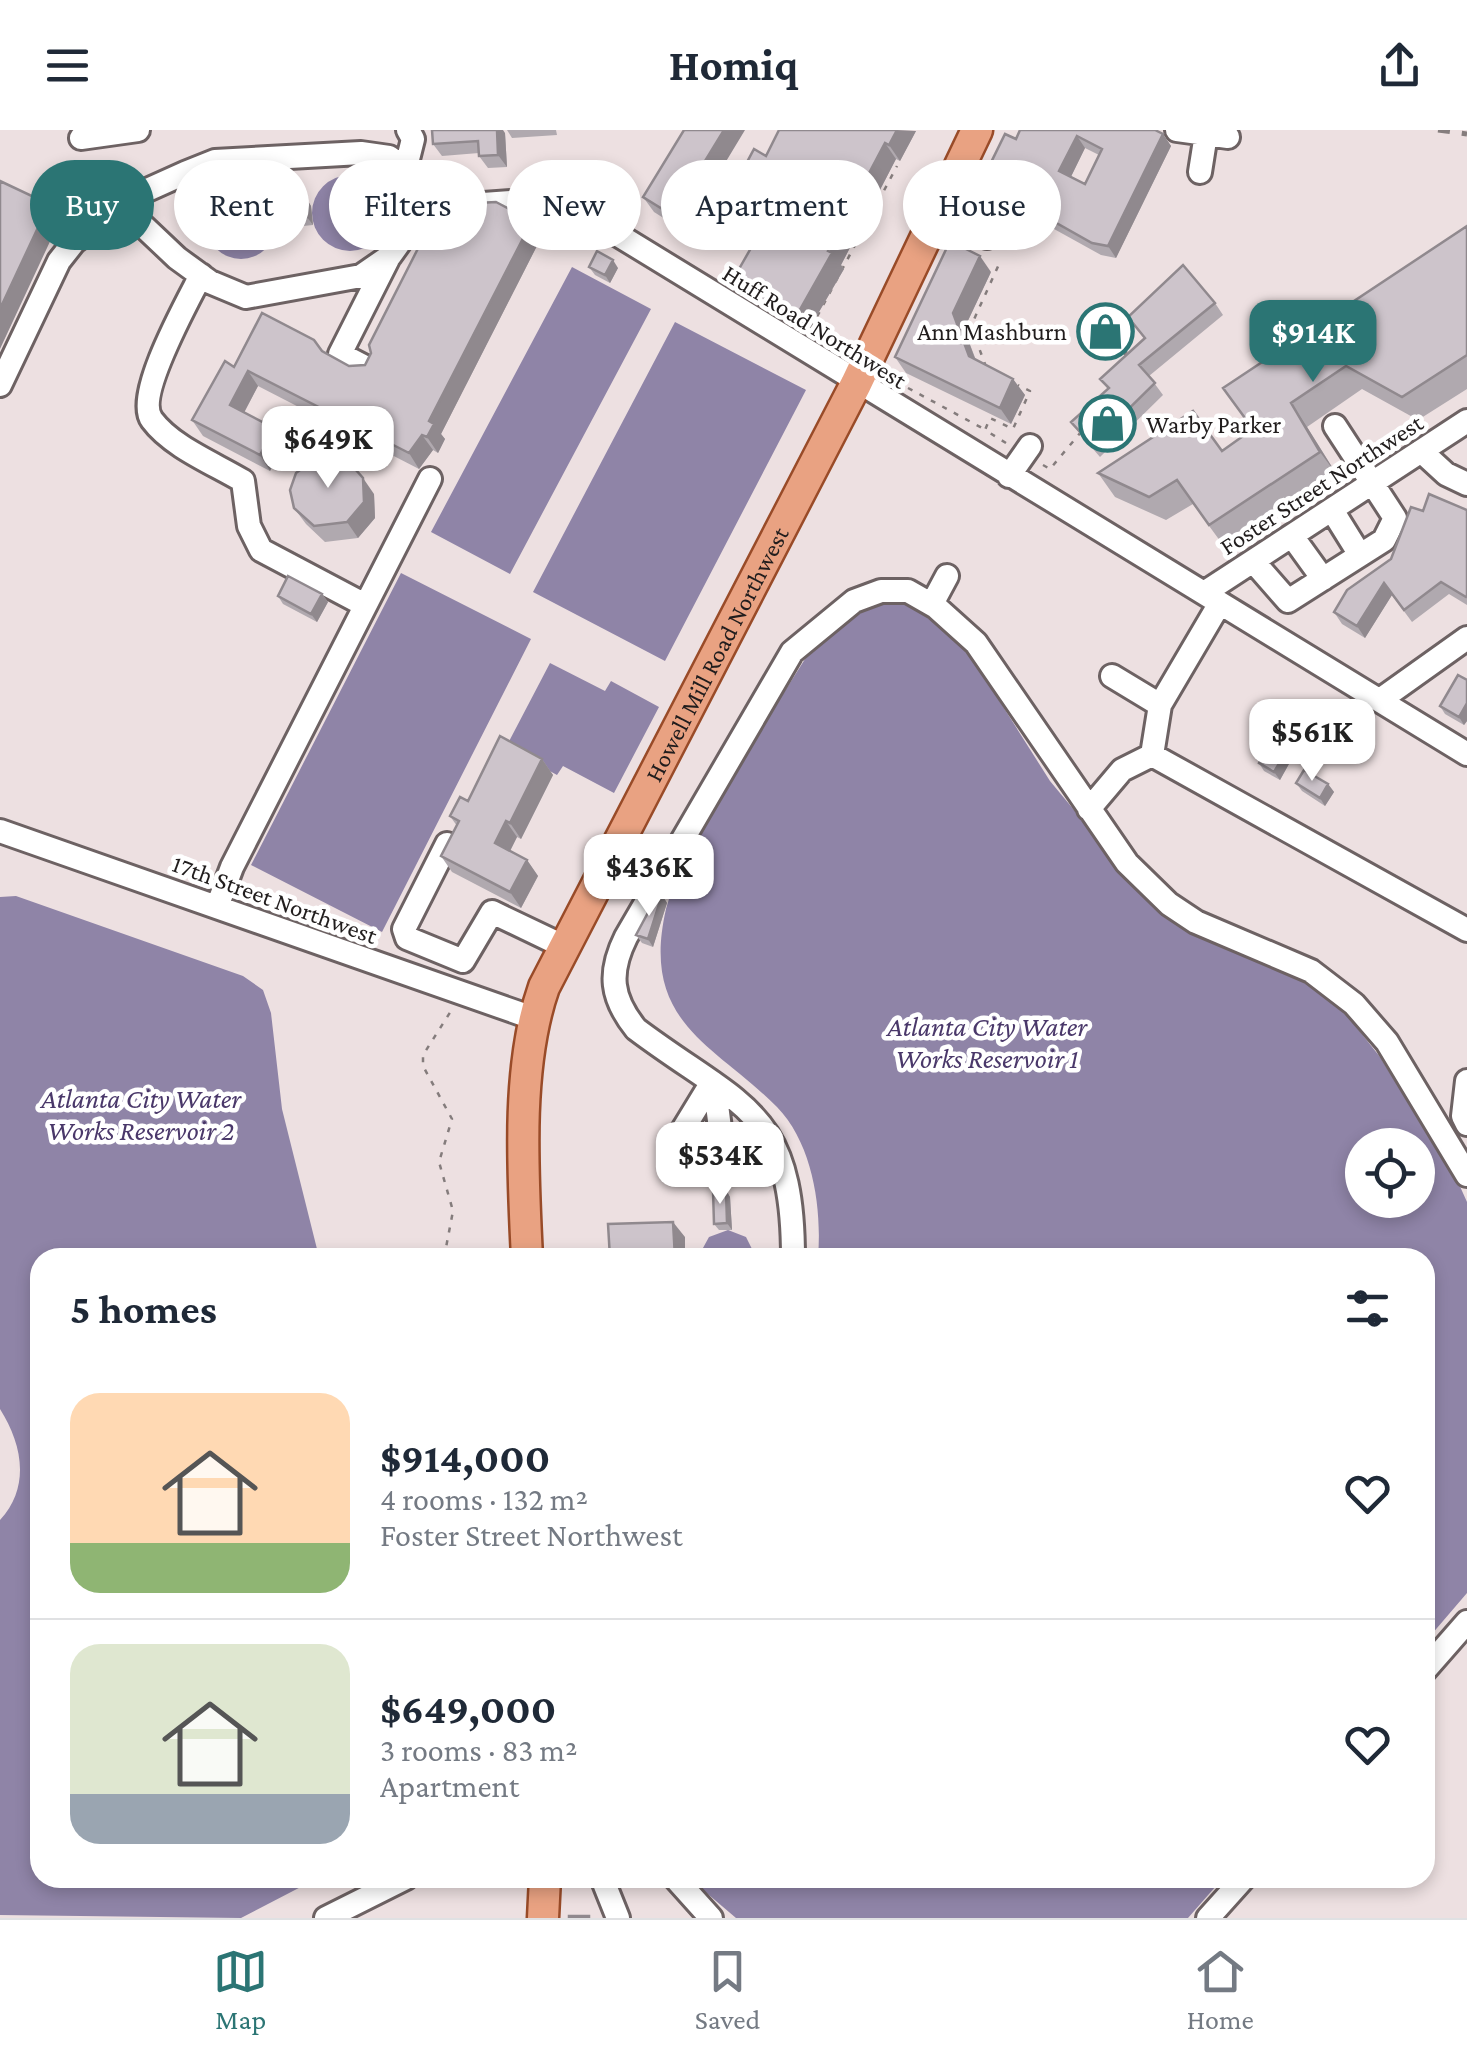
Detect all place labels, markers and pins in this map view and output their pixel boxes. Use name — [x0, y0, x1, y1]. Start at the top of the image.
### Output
pin: $914K — [1243, 300, 1383, 385]
shop icon: Ann Mashburn — [1076, 301, 1136, 361]
place label: Ann Mashburn — [917, 318, 1067, 345]
shop icon: Warby Parker — [1077, 394, 1137, 454]
pin: $649K — [258, 406, 398, 491]
place label: Warby Parker — [1146, 411, 1281, 439]
pin: $561K — [1242, 699, 1382, 784]
pin: $436K — [579, 834, 719, 919]
pin: $534K — [650, 1122, 790, 1207]

